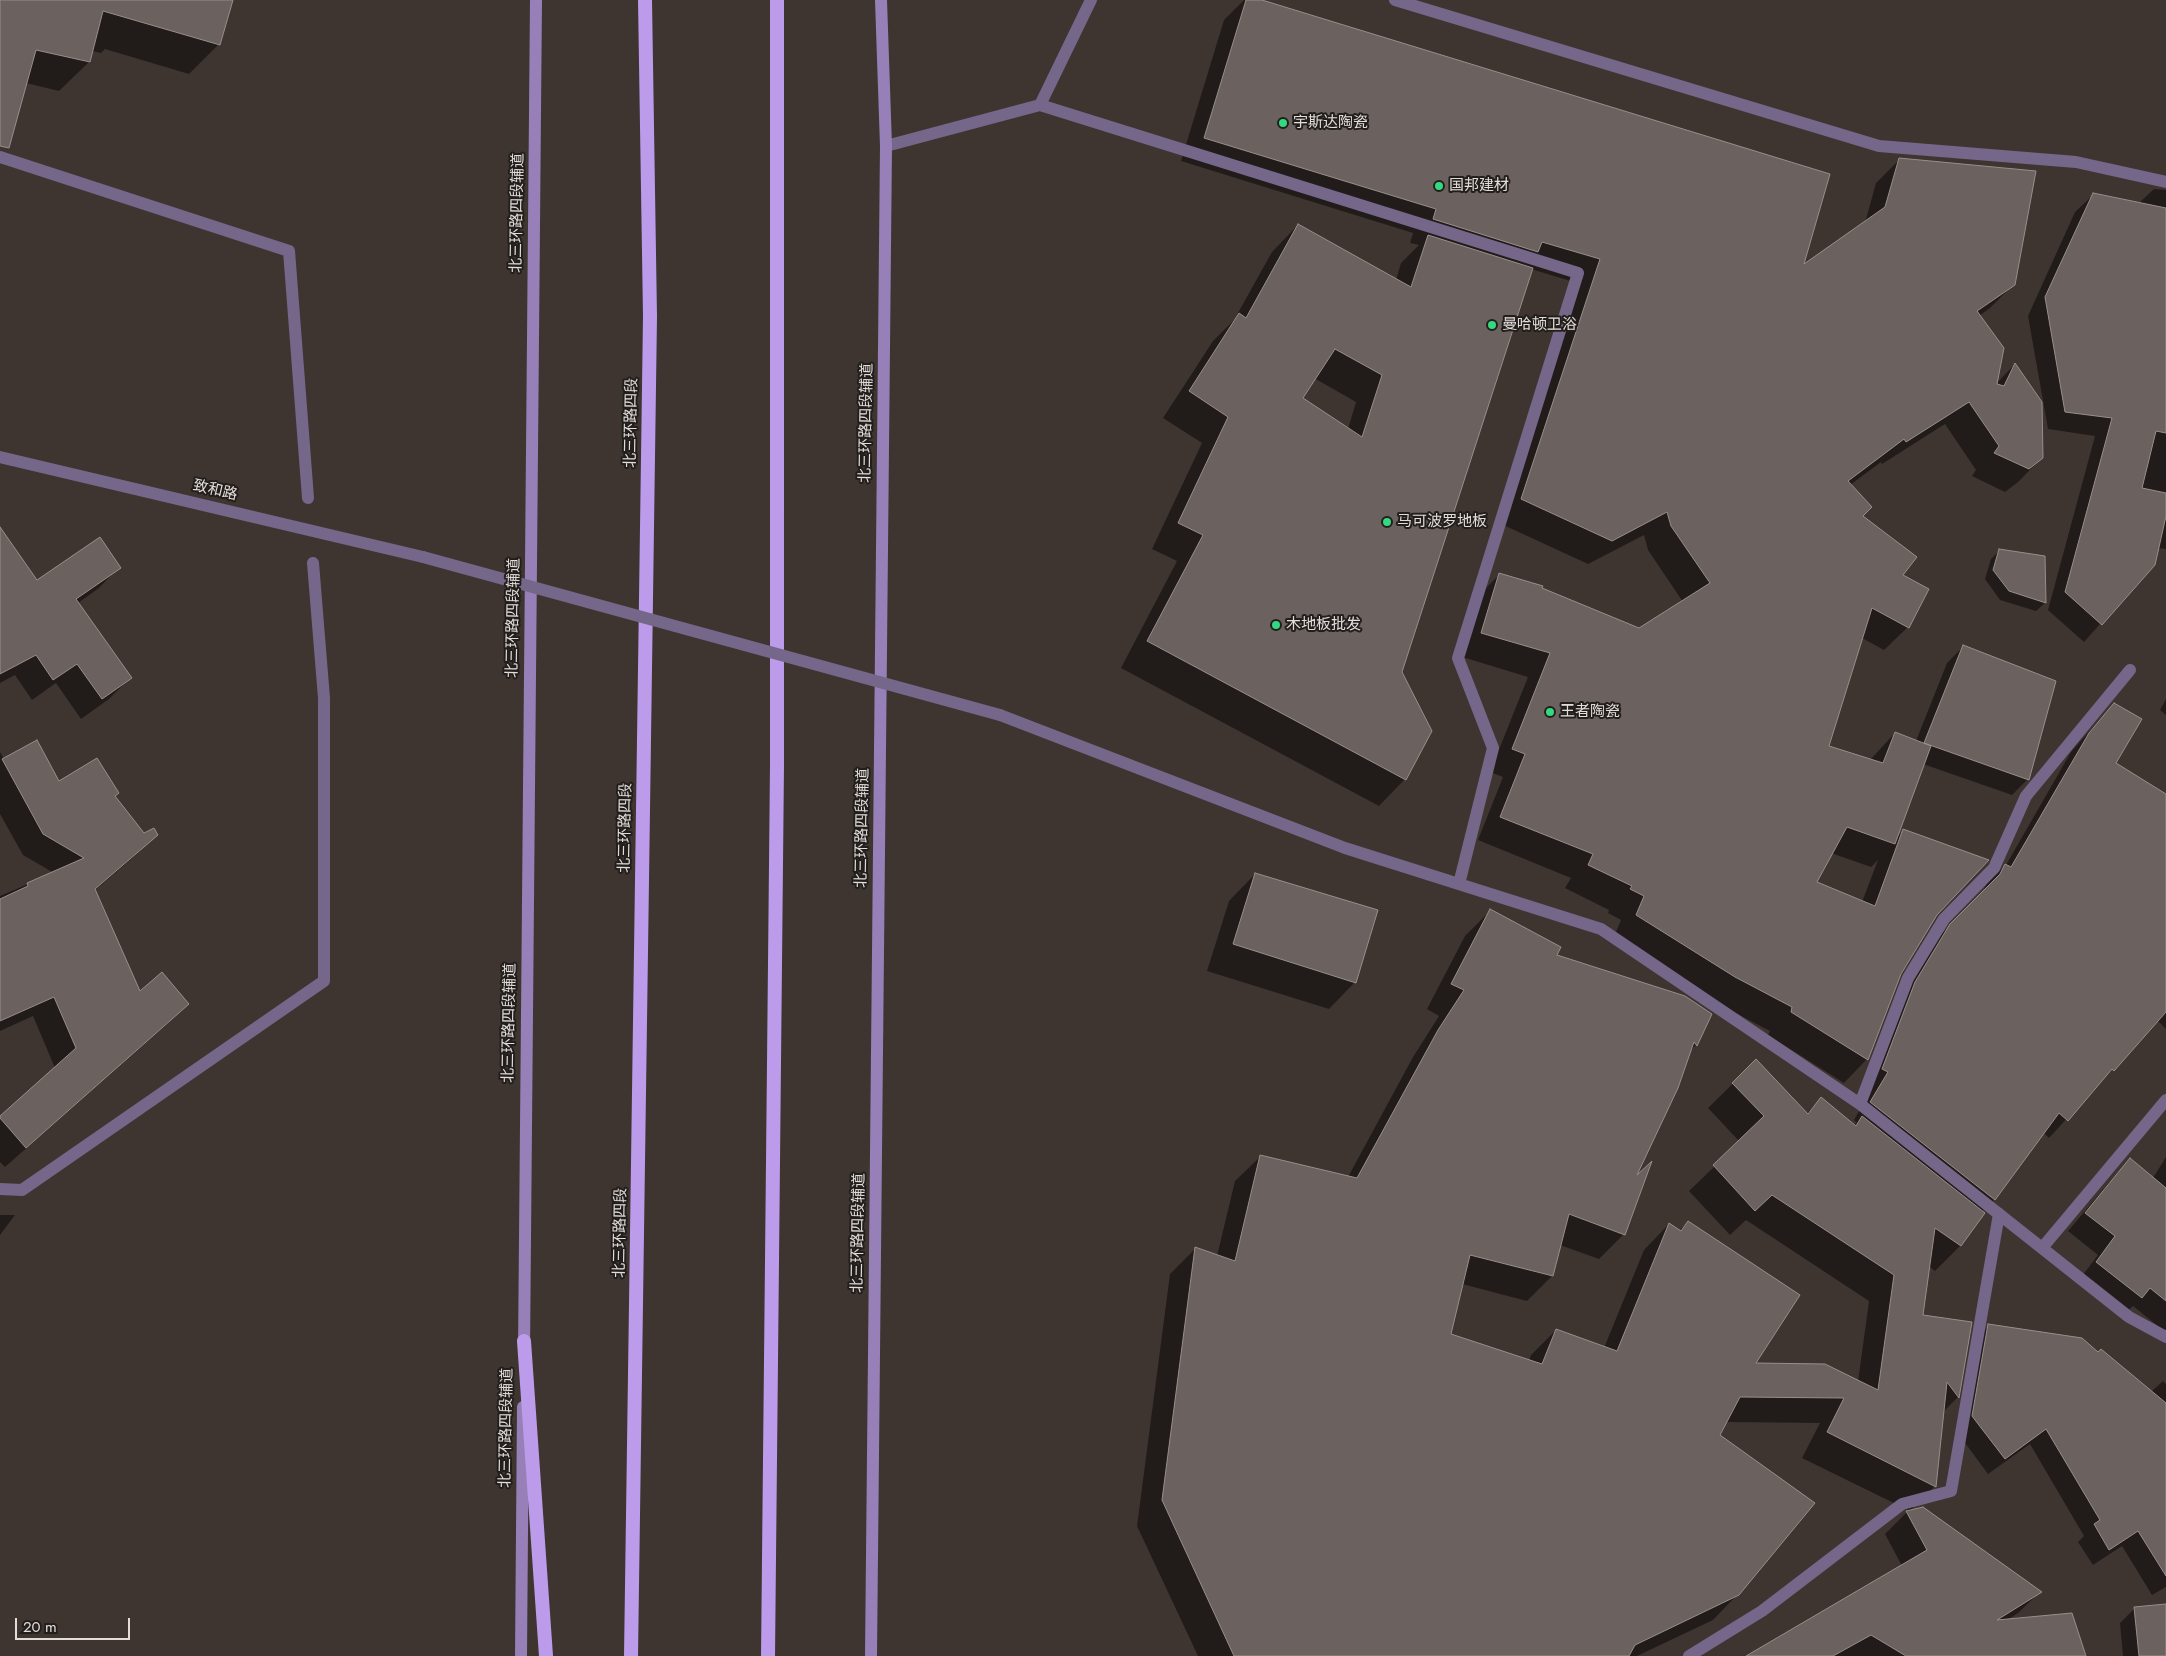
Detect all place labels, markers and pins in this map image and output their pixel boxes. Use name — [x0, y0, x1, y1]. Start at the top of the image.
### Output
place label: 宇斯达陶瓷 — [1293, 114, 1368, 132]
marker: 宇斯达陶瓷 — [1277, 117, 1289, 129]
place label: 国邦建材 — [1449, 177, 1509, 195]
marker: 国邦建材 — [1433, 180, 1445, 192]
place label: 曼哈顿卫浴 — [1502, 316, 1577, 334]
marker: 曼哈顿卫浴 — [1486, 319, 1498, 331]
place label: 马可波罗地板 — [1397, 513, 1487, 531]
marker: 马可波罗地板 — [1381, 516, 1393, 528]
place label: 木地板批发 — [1286, 616, 1361, 634]
marker: 木地板批发 — [1270, 619, 1282, 631]
place label: 王者陶瓷 — [1560, 703, 1620, 721]
marker: 王者陶瓷 — [1544, 706, 1556, 718]

